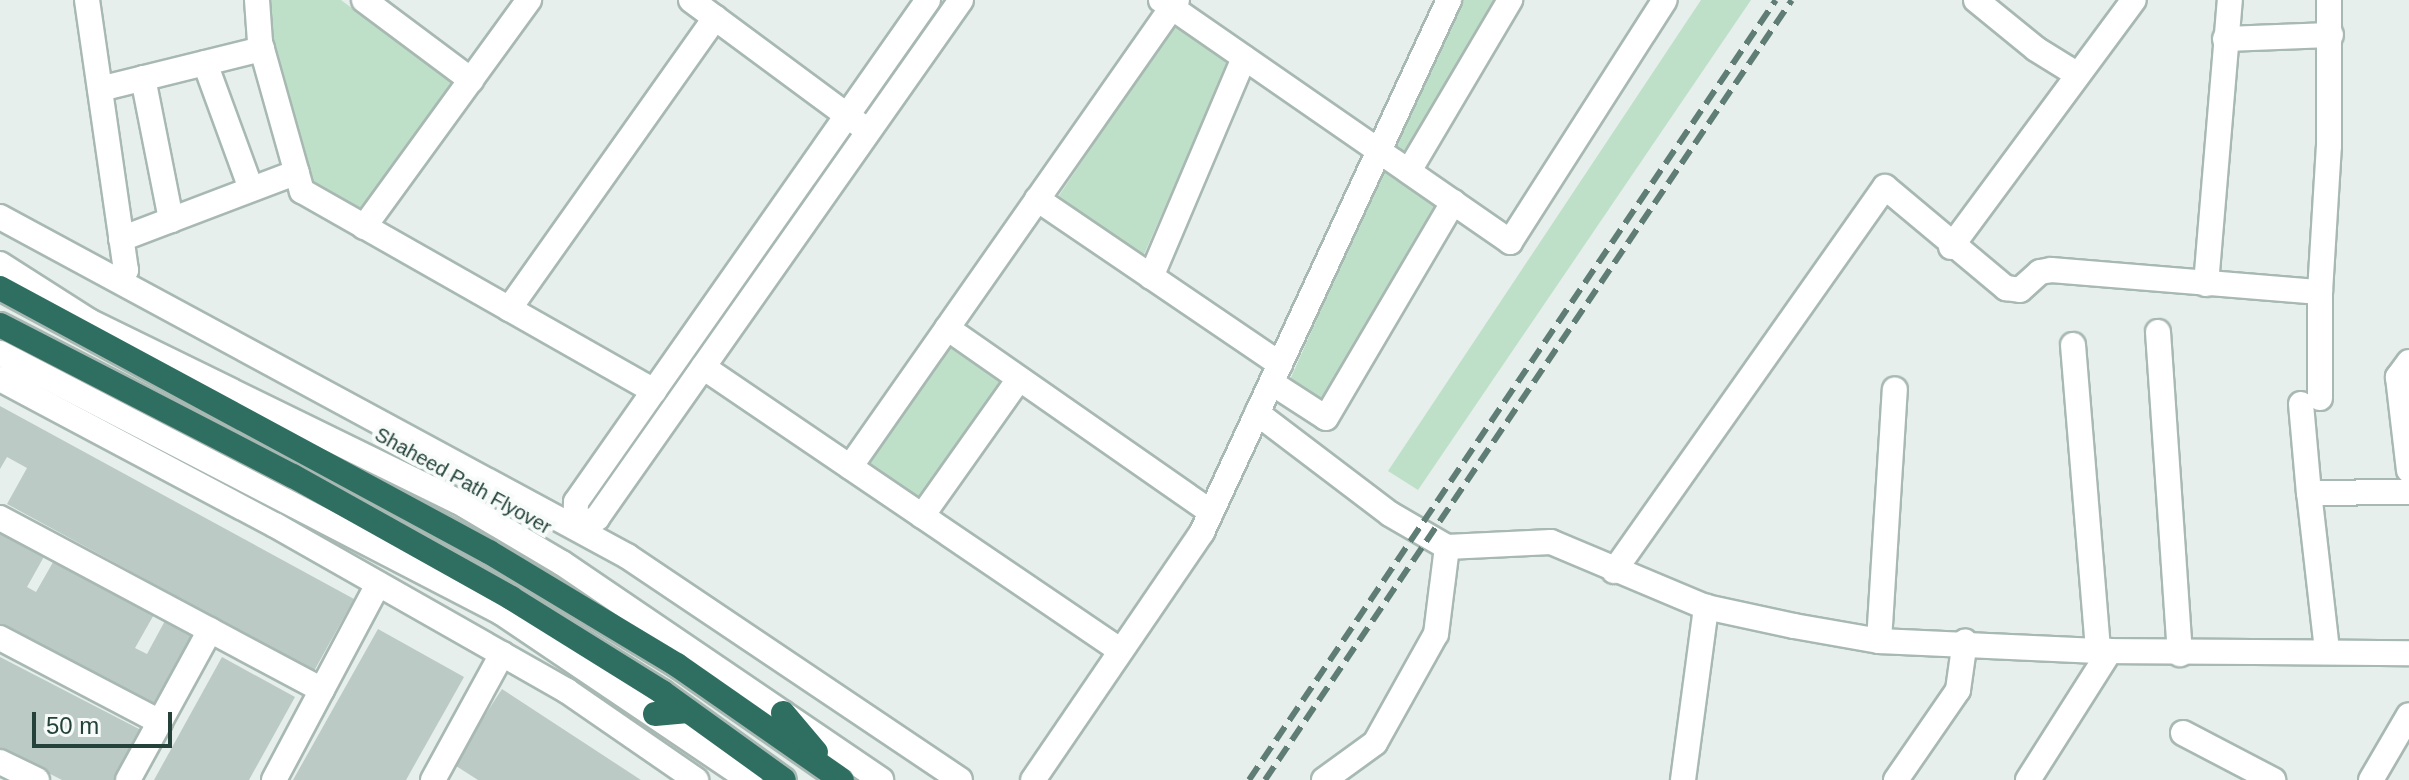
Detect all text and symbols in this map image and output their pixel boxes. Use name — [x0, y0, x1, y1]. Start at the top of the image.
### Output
street label: Shaheed Path Flyover — [371, 423, 555, 539]
scale bar — [36, 696, 176, 746]
text: 50 m — [46, 712, 99, 739]

